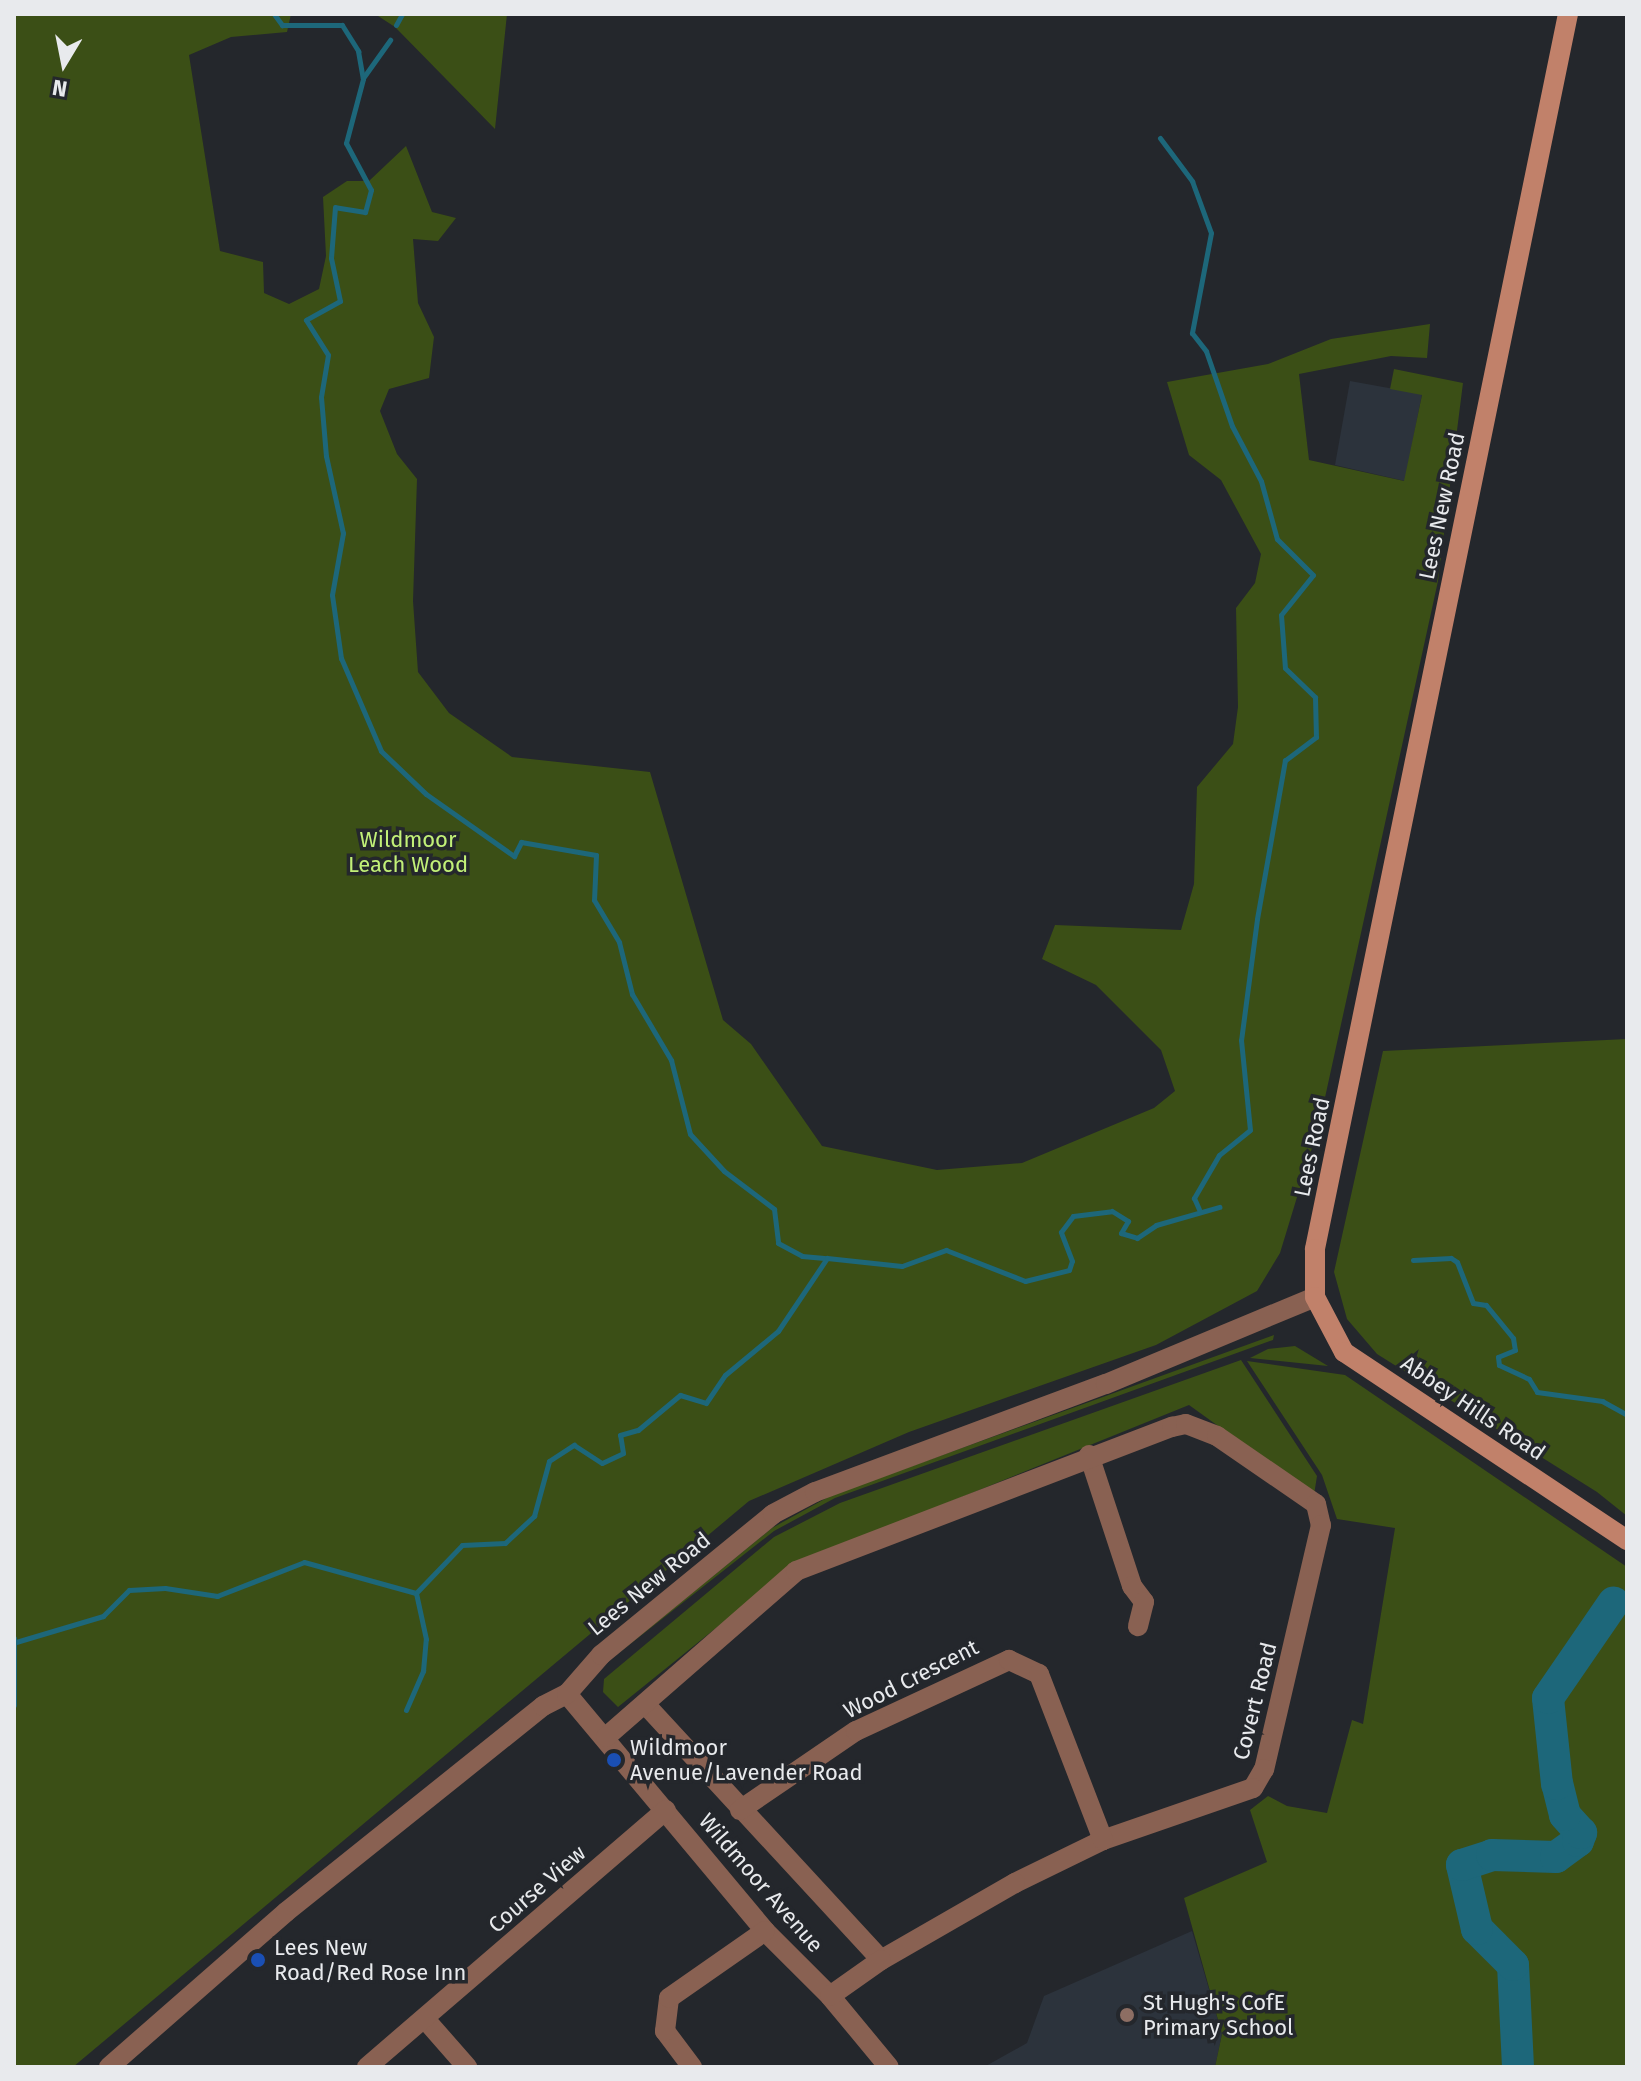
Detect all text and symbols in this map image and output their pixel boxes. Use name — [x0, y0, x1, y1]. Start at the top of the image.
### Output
north arrow — [24, 24, 104, 104]
text: N — [50, 74, 69, 103]
street label: Lees New Road — [1414, 430, 1470, 582]
park label: Wildmoor Leach Wood — [348, 826, 468, 878]
street label: Lees Road — [1289, 1095, 1335, 1199]
street label: Abbey Hills Road — [1396, 1350, 1550, 1466]
street label: Lees New Road — [582, 1527, 716, 1641]
street label: Wood Crescent — [839, 1634, 983, 1724]
street label: Covert Road — [1228, 1639, 1282, 1763]
place label: Wildmoor Avenue/Lavender Road — [630, 1734, 863, 1786]
marker: Wildmoor Avenue/Lavender Road — [605, 1751, 623, 1769]
street label: Wildmoor Avenue — [693, 1808, 829, 1958]
street label: Course View — [483, 1840, 591, 1938]
place label: Lees New Road/Red Rose Inn — [274, 1934, 466, 1986]
marker: Lees New Road/Red Rose Inn — [249, 1951, 267, 1969]
place label: St Hugh's CofE Primary School — [1143, 1989, 1294, 2040]
marker: St Hugh's CofE Primary School — [1118, 2006, 1136, 2024]

